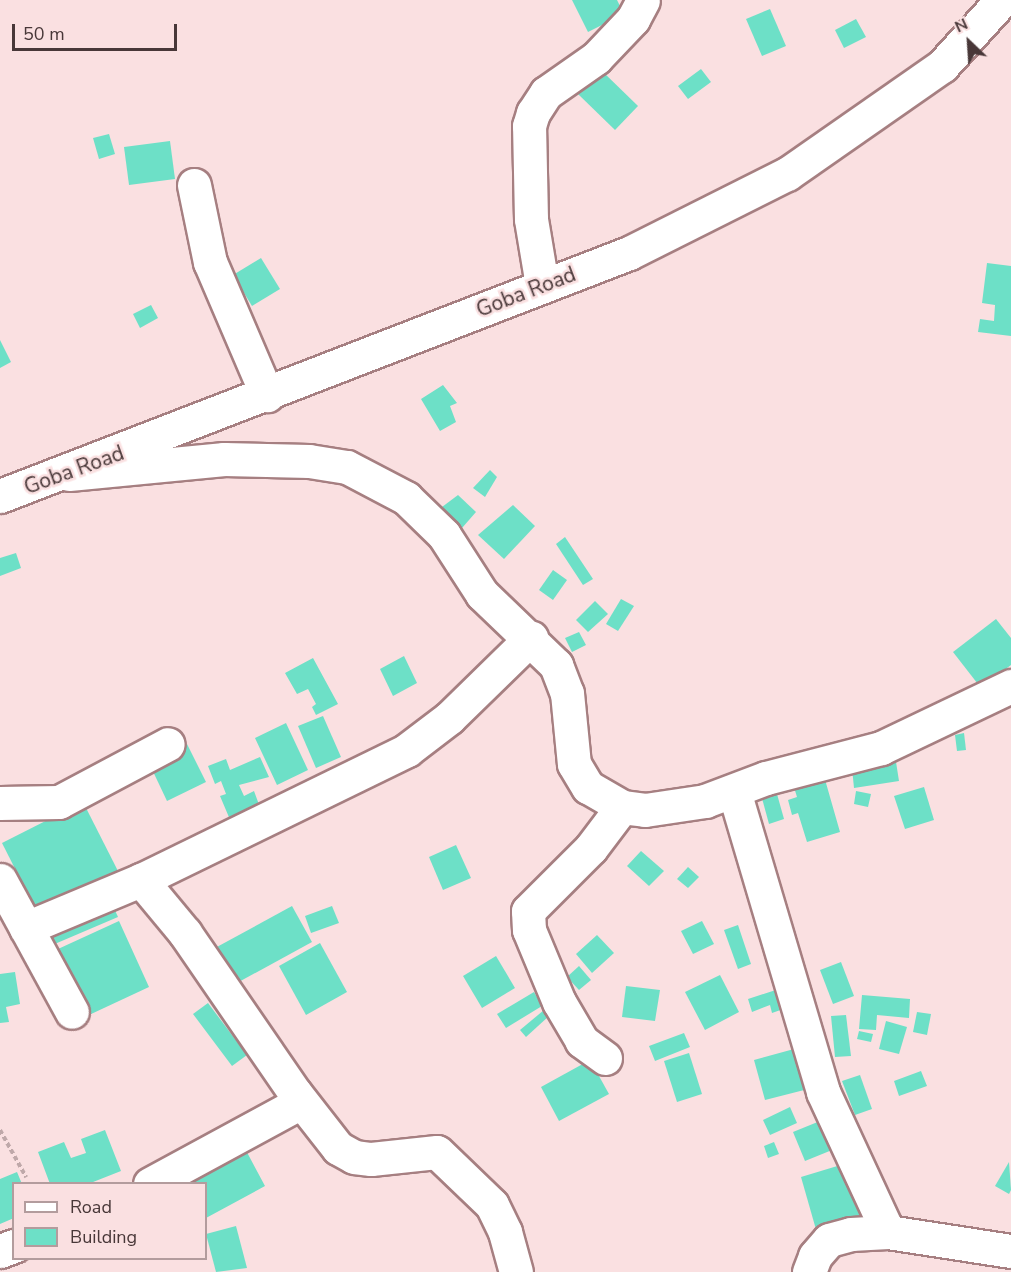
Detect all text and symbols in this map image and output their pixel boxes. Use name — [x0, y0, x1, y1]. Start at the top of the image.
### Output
scale bar — [15, 12, 180, 50]
north arrow — [939, 12, 999, 72]
text: N — [951, 13, 971, 38]
text: 50 m — [23, 22, 65, 46]
street label: Goba Road — [473, 262, 579, 322]
street label: Goba Road — [21, 440, 127, 500]
legend — [12, 1182, 207, 1260]
text: Road — [70, 1195, 112, 1219]
text: Building — [70, 1225, 137, 1249]

